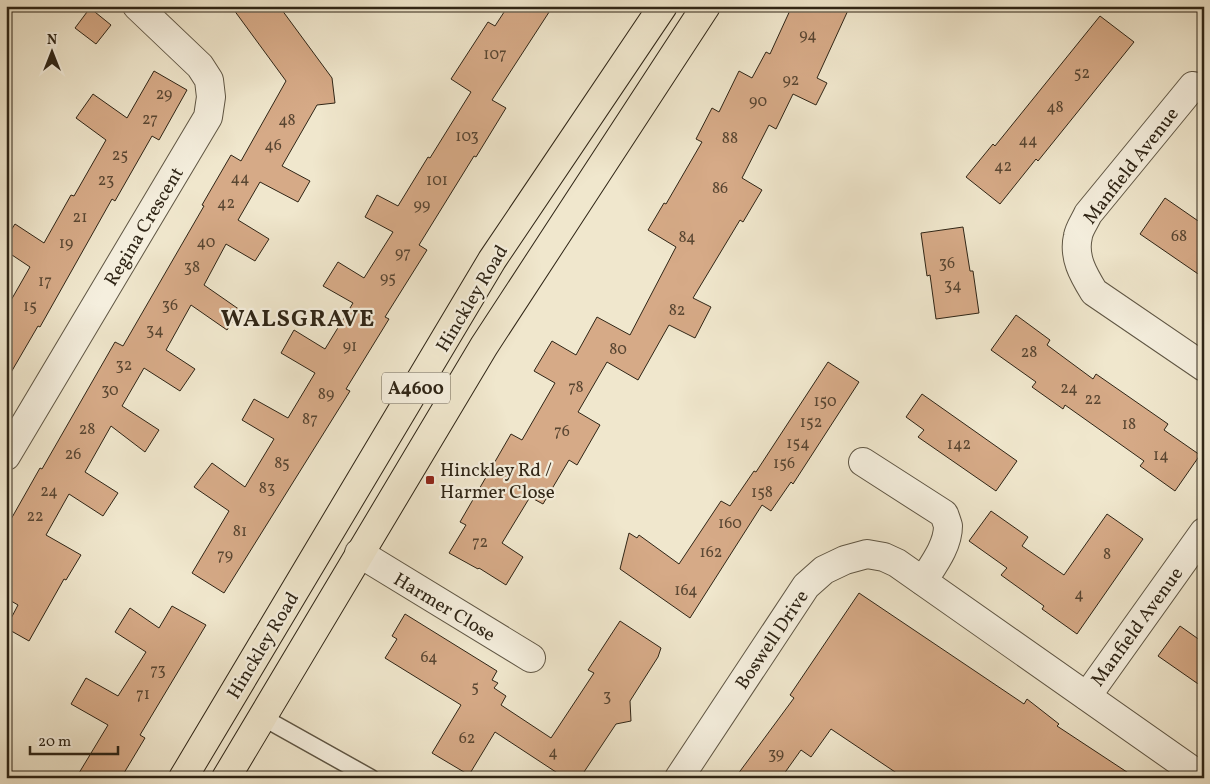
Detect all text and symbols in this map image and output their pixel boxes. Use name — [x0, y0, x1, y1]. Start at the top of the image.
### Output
house number: 94 — [799, 25, 817, 47]
north arrow — [28, 28, 78, 78]
text: N — [47, 31, 57, 50]
house number: 107 — [483, 44, 507, 66]
house number: 52 — [1074, 63, 1090, 85]
house number: 92 — [783, 70, 799, 92]
house number: 29 — [156, 84, 172, 106]
house number: 90 — [749, 91, 767, 113]
house number: 48 — [1046, 97, 1064, 119]
street label: Manfield Avenue — [1078, 102, 1185, 230]
house number: 27 — [142, 109, 158, 131]
house number: 48 — [278, 110, 296, 132]
house number: 103 — [455, 126, 479, 148]
house number: 88 — [722, 128, 738, 150]
house number: 44 — [1018, 130, 1038, 152]
house number: 46 — [264, 135, 282, 157]
house number: 25 — [112, 145, 128, 167]
house number: 42 — [994, 156, 1012, 178]
street label: Regina Crescent — [99, 162, 191, 291]
house number: 44 — [230, 168, 250, 190]
house number: 23 — [98, 170, 114, 192]
house number: 101 — [426, 170, 448, 192]
house number: 86 — [712, 178, 728, 200]
house number: 42 — [217, 193, 235, 215]
house number: 99 — [414, 195, 430, 217]
house number: 21 — [73, 207, 87, 229]
house number: 68 — [1171, 226, 1187, 248]
house number: 84 — [678, 227, 696, 249]
house number: 40 — [197, 232, 215, 254]
house number: 19 — [59, 233, 73, 255]
street label: Hinckley Road — [430, 241, 515, 357]
house number: 97 — [395, 243, 411, 265]
house number: 36 — [939, 253, 955, 275]
house number: 38 — [184, 257, 200, 279]
house number: 95 — [380, 268, 396, 290]
house number: 17 — [38, 271, 52, 293]
house number: 34 — [944, 275, 962, 297]
house number: 36 — [162, 295, 178, 317]
house number: 15 — [23, 296, 37, 318]
house number: 82 — [669, 300, 685, 322]
district label: WALSGRAVE — [221, 303, 375, 337]
house number: 34 — [146, 320, 164, 342]
house number: 91 — [343, 336, 357, 358]
house number: 80 — [609, 339, 627, 361]
house number: 28 — [1021, 342, 1037, 364]
house number: 32 — [116, 355, 132, 377]
road number: A4600 — [382, 372, 450, 403]
house number: 78 — [568, 377, 584, 399]
house number: 24 — [1060, 378, 1078, 400]
house number: 30 — [101, 380, 119, 402]
house number: 89 — [318, 384, 334, 406]
house number: 22 — [1084, 389, 1102, 411]
house number: 150 — [813, 391, 837, 413]
house number: 87 — [302, 409, 318, 431]
house number: 152 — [800, 412, 822, 434]
house number: 18 — [1122, 414, 1136, 436]
house number: 28 — [79, 419, 95, 441]
house number: 76 — [554, 421, 570, 443]
house number: 154 — [786, 433, 810, 455]
house number: 142 — [947, 434, 971, 456]
house number: 26 — [65, 444, 81, 466]
house number: 14 — [1153, 445, 1169, 467]
house number: 85 — [274, 453, 290, 475]
house number: 156 — [773, 453, 795, 475]
place label: Hinckley Rd / Harmer Close — [440, 458, 555, 506]
marker: Hinckley Rd / Harmer Close — [424, 474, 436, 486]
house number: 83 — [259, 478, 275, 500]
house number: 24 — [40, 481, 58, 503]
house number: 158 — [751, 482, 773, 504]
house number: 22 — [26, 506, 44, 528]
house number: 160 — [718, 513, 742, 535]
house number: 81 — [233, 521, 247, 543]
house number: 72 — [472, 532, 488, 554]
house number: 162 — [700, 542, 722, 564]
house number: 8 — [1103, 544, 1111, 566]
house number: 79 — [217, 545, 233, 567]
street label: Manfield Avenue — [1085, 562, 1190, 692]
street label: Harmer Close — [388, 567, 500, 648]
house number: 164 — [674, 580, 698, 602]
house number: 4 — [1074, 584, 1084, 606]
street label: Boswell Drive — [730, 585, 816, 695]
street label: Hinckley Road — [221, 588, 306, 704]
house number: 64 — [420, 647, 438, 669]
house number: 73 — [150, 660, 166, 682]
house number: 5 — [471, 677, 479, 699]
house number: 71 — [136, 684, 150, 706]
house number: 3 — [603, 686, 611, 708]
scale bar — [30, 724, 118, 756]
house number: 62 — [459, 728, 475, 750]
text: 20 m — [38, 732, 71, 753]
house number: 4 — [548, 742, 558, 764]
house number: 39 — [768, 744, 784, 766]

